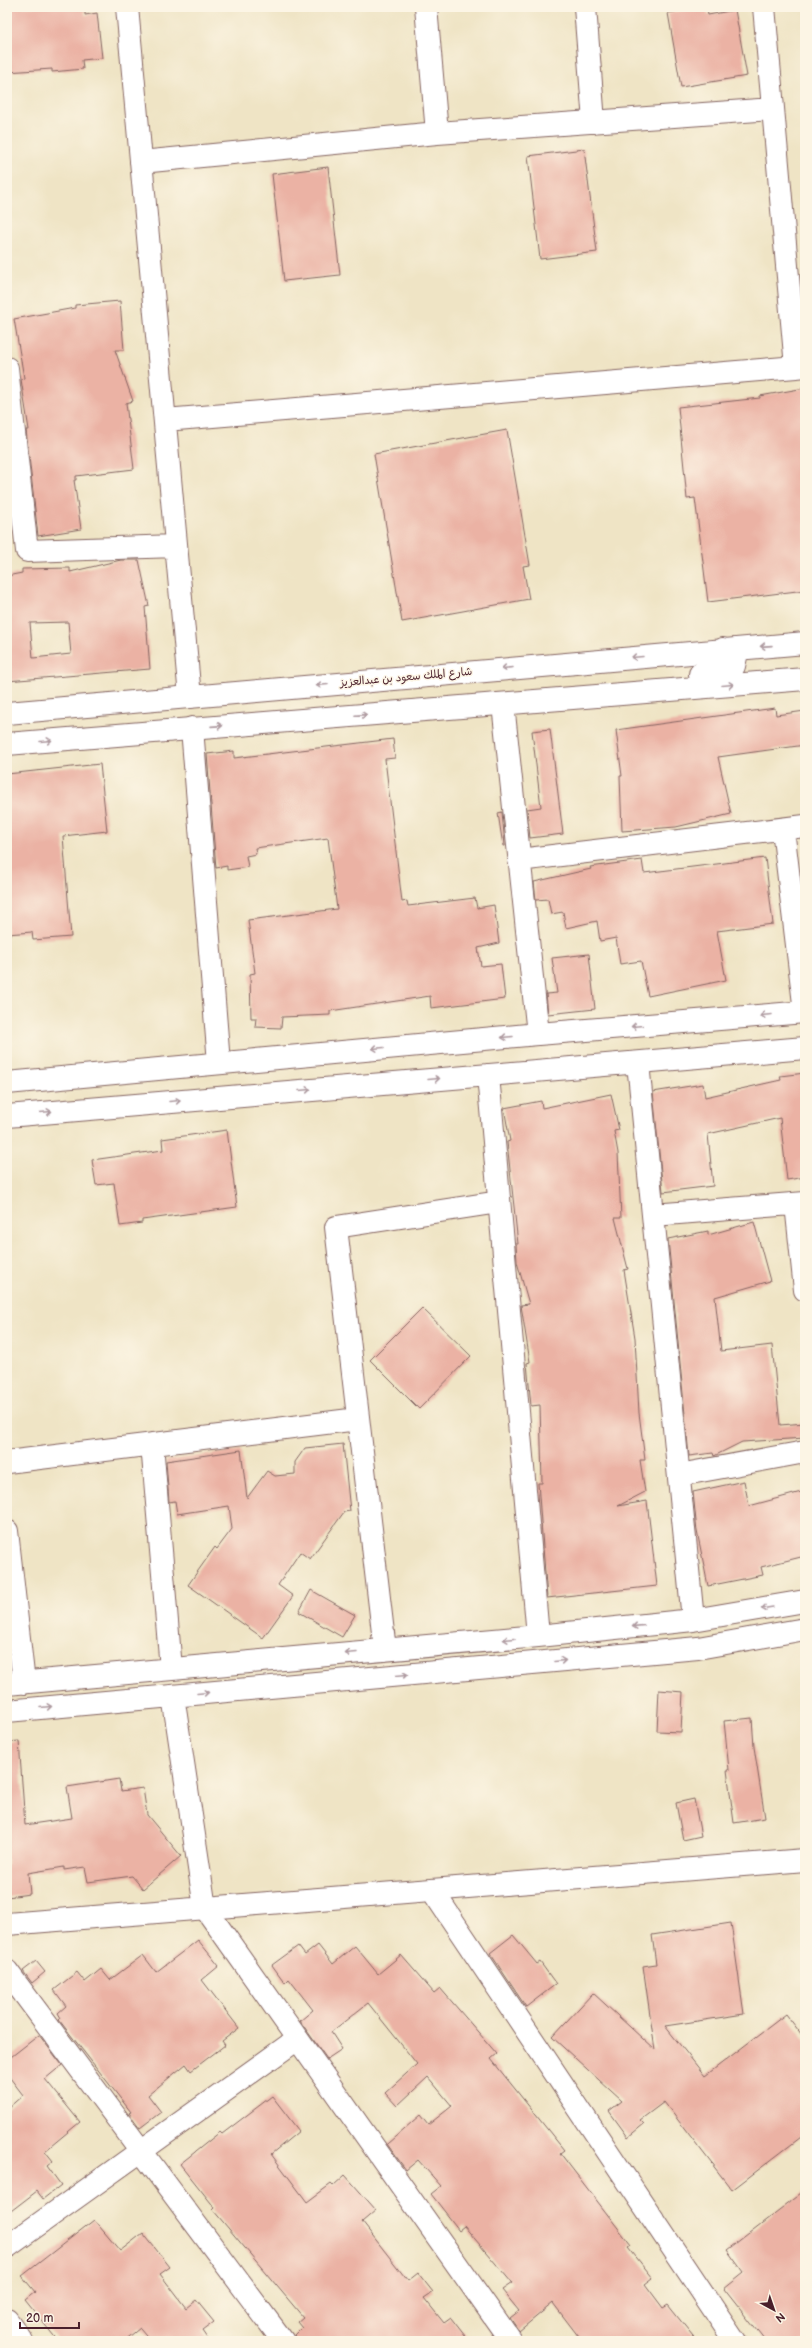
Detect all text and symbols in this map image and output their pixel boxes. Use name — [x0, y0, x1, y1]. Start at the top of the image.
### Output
one-way arrow — [760, 642, 773, 650]
one-way arrow — [631, 653, 644, 660]
street label: شارع الملك سعود بن عبدالعزيز — [338, 665, 473, 691]
one-way arrow — [501, 665, 514, 672]
one-way arrow — [316, 681, 329, 688]
one-way arrow — [721, 682, 734, 689]
one-way arrow — [354, 712, 367, 719]
one-way arrow — [210, 723, 223, 730]
one-way arrow — [39, 737, 52, 744]
one-way arrow — [760, 1012, 773, 1019]
one-way arrow — [631, 1022, 644, 1030]
one-way arrow — [501, 1033, 514, 1040]
one-way arrow — [372, 1045, 385, 1052]
one-way arrow — [427, 1076, 440, 1083]
one-way arrow — [298, 1087, 311, 1094]
one-way arrow — [168, 1098, 181, 1105]
one-way arrow — [39, 1109, 52, 1116]
one-way arrow — [760, 1604, 773, 1612]
one-way arrow — [632, 1622, 645, 1629]
one-way arrow — [502, 1635, 515, 1643]
one-way arrow — [345, 1650, 358, 1657]
one-way arrow — [553, 1657, 566, 1664]
one-way arrow — [395, 1671, 408, 1679]
one-way arrow — [196, 1689, 209, 1697]
one-way arrow — [39, 1703, 52, 1711]
north arrow — [754, 2290, 794, 2330]
scale bar — [20, 2304, 79, 2330]
text: N — [773, 2310, 787, 2325]
text: 20 m — [26, 2311, 53, 2326]

